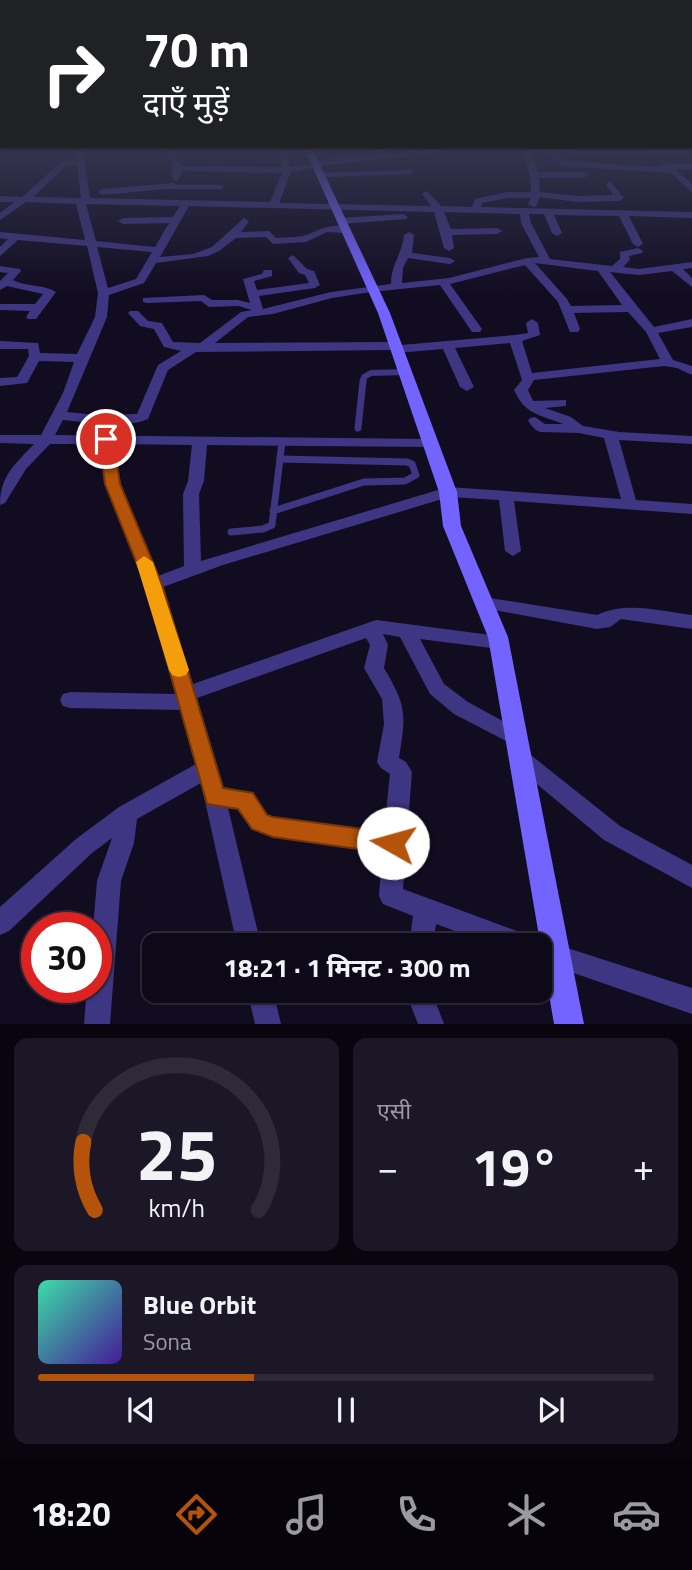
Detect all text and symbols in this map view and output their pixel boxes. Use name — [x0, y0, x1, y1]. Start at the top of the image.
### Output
text: 70 m — [143, 11, 250, 86]
icon: right — [28, 28, 119, 119]
text: दाएँ मुड़ें — [143, 79, 229, 127]
pin — [76, 409, 136, 469]
icon: arrive — [87, 420, 125, 458]
position arrow — [356, 806, 430, 880]
speed limit sign: 30 — [21, 912, 112, 1003]
text: 18:21 · 1 मिनट · 300 m — [223, 948, 471, 987]
text: एसी — [377, 1093, 411, 1128]
text: 25 — [136, 1099, 217, 1209]
text: 19° — [472, 1127, 559, 1206]
text: − — [377, 1138, 398, 1196]
text: + — [633, 1138, 654, 1196]
text: km/h — [148, 1189, 205, 1227]
text: Blue Orbit — [143, 1285, 256, 1324]
text: Sona — [143, 1324, 191, 1359]
icon: previous — [122, 1391, 160, 1429]
icon: pause — [327, 1391, 365, 1429]
icon: next — [532, 1391, 570, 1429]
text: 18:20 — [31, 1490, 110, 1538]
icon: directions — [172, 1490, 221, 1539]
icon: music — [282, 1490, 331, 1539]
icon: phone — [392, 1490, 441, 1539]
icon: climate — [502, 1490, 551, 1539]
icon: car — [612, 1490, 661, 1539]

